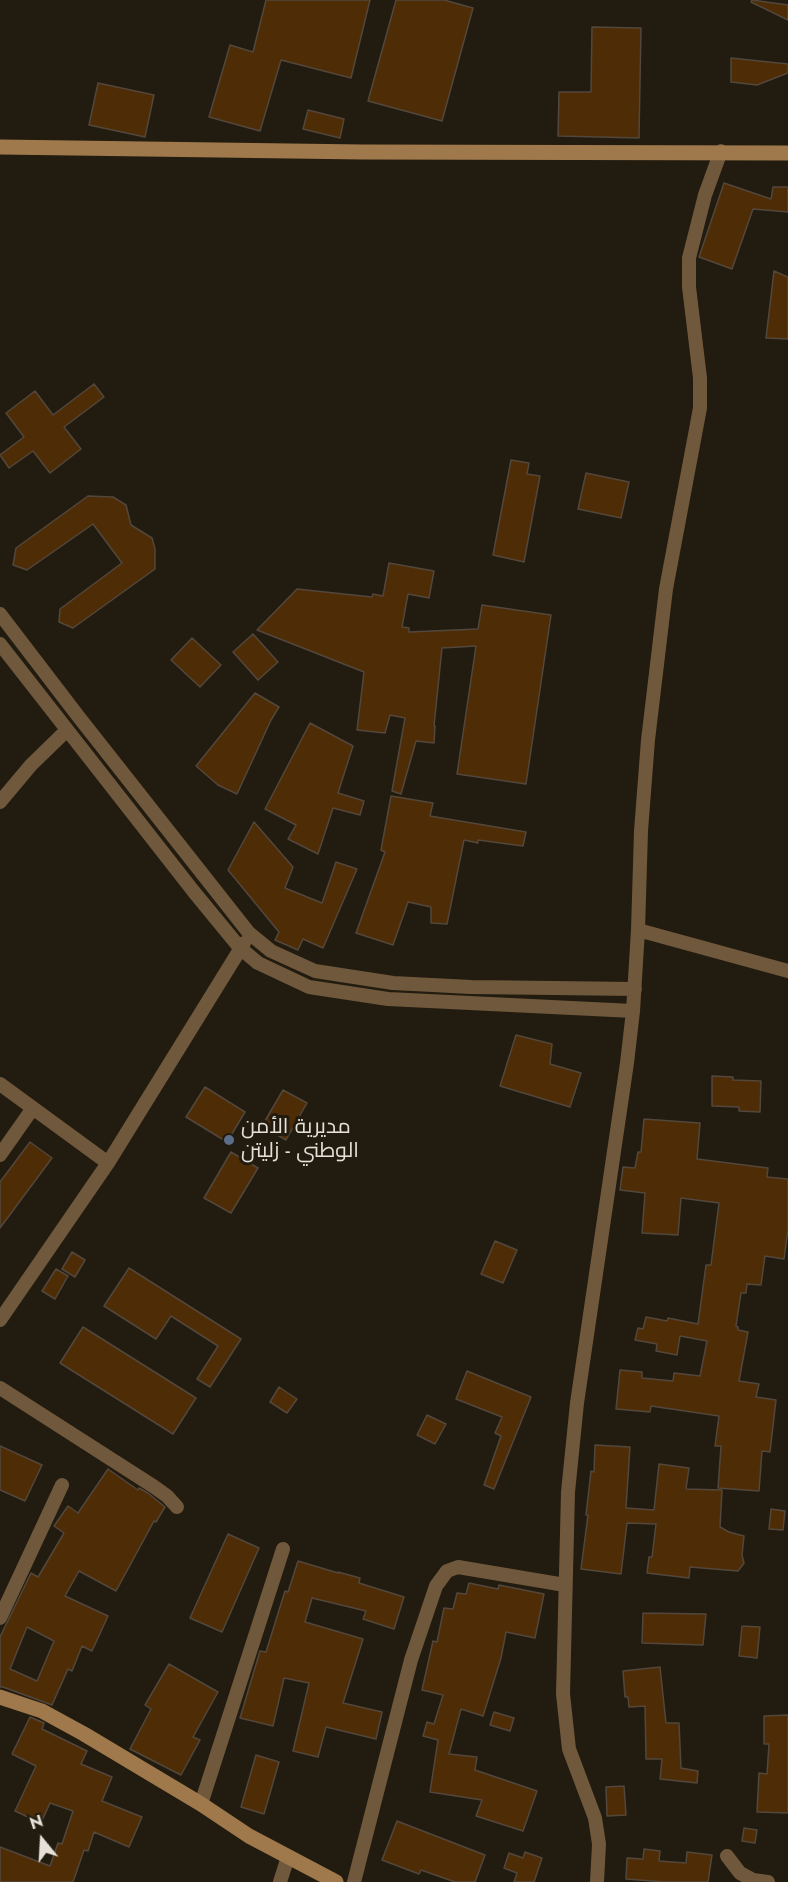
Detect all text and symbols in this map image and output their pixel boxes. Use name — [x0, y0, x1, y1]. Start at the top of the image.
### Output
place label: مديرية الأمن الوطني - زليتن — [241, 1115, 359, 1165]
marker: مديرية الأمن الوطني - زليتن — [222, 1133, 236, 1147]
north arrow — [12, 1810, 72, 1870]
text: N — [27, 1810, 46, 1835]

